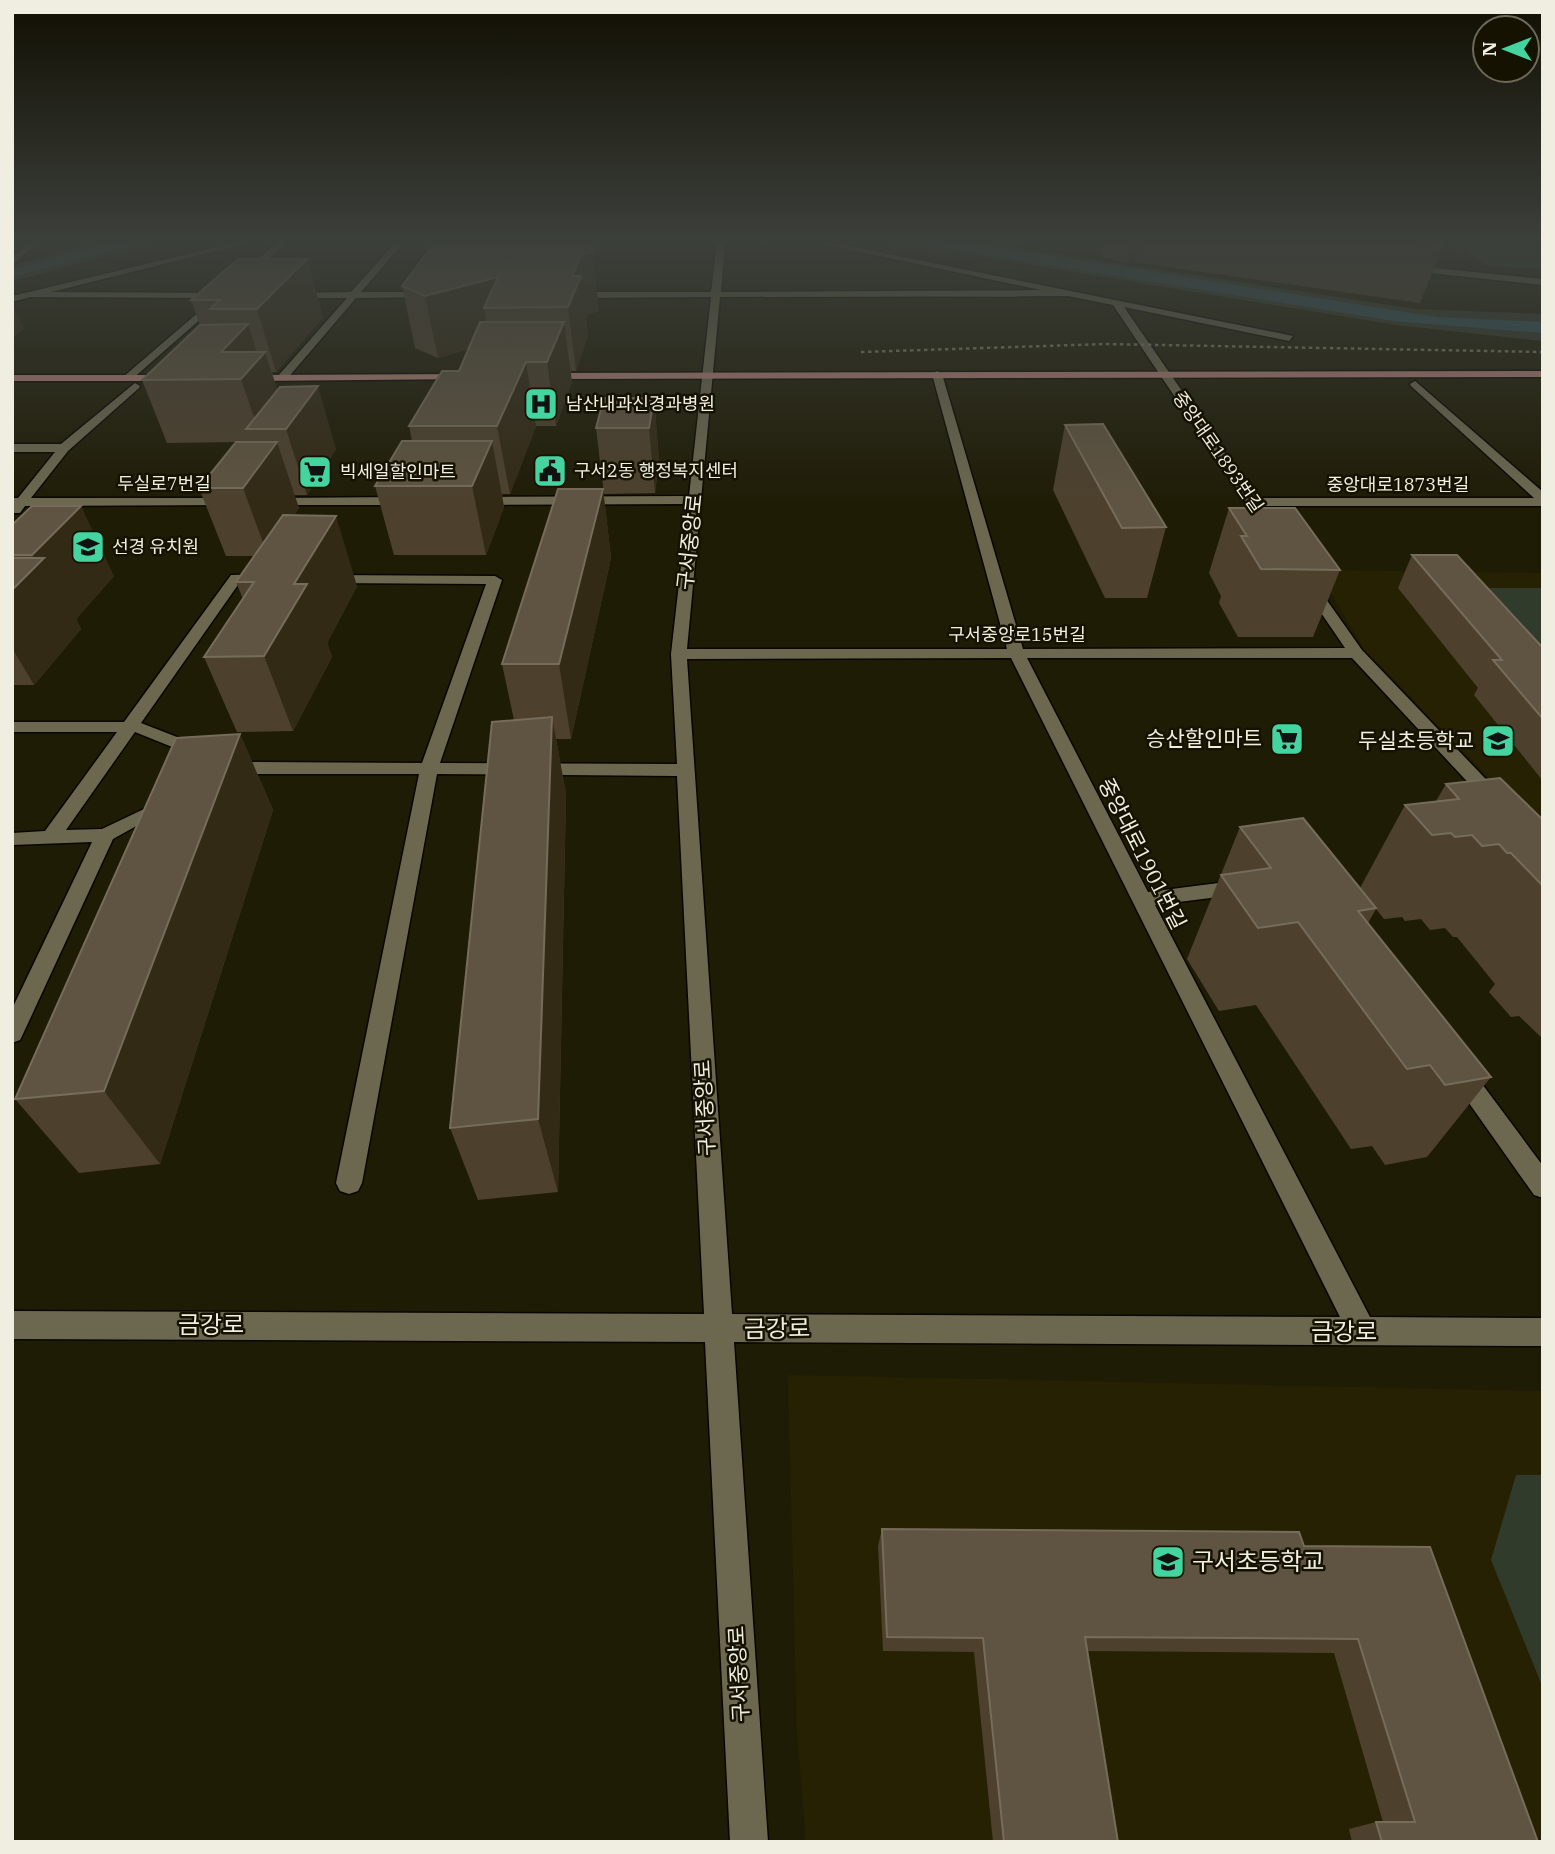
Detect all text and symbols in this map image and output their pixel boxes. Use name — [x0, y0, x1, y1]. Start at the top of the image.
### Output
north arrow — [1471, 14, 1541, 84]
text: N — [1477, 41, 1501, 57]
hospital icon: 남산내과신경과병원 — [522, 385, 560, 423]
street label: 중앙대로1893번길 — [1168, 387, 1269, 517]
place label: 남산내과신경과병원 — [566, 392, 715, 415]
public building icon: 구서2동 행정복지센터 — [531, 452, 569, 490]
supermarket icon: 빅세일할인마트 — [296, 453, 334, 491]
place label: 구서2동 행정복지센터 — [574, 459, 738, 482]
place label: 빅세일할인마트 — [340, 460, 456, 483]
street label: 두실로7번길 — [117, 472, 211, 495]
street label: 중앙대로1873번길 — [1327, 473, 1469, 496]
street label: 구서중앙로 — [670, 492, 708, 591]
school or university icon: 선경 유치원 — [69, 528, 107, 566]
place label: 선경 유치원 — [112, 535, 199, 558]
street label: 구서중앙로15번길 — [948, 623, 1086, 646]
supermarket icon: 승산할인마트 — [1268, 720, 1306, 758]
school or university icon: 두실초등학교 — [1479, 722, 1517, 760]
place label: 승산할인마트 — [1146, 724, 1262, 752]
place label: 두실초등학교 — [1358, 726, 1474, 754]
street label: 중앙대로1901번길 — [1093, 773, 1193, 934]
street label: 구서중앙로 — [687, 1059, 721, 1157]
street label: 금강로 — [178, 1308, 244, 1340]
street label: 금강로 — [744, 1311, 810, 1345]
street label: 금강로 — [1311, 1315, 1377, 1347]
school or university icon: 구서초등학교 — [1149, 1543, 1187, 1581]
place label: 구서초등학교 — [1192, 1545, 1324, 1577]
street label: 구서중앙로 — [721, 1625, 755, 1723]

